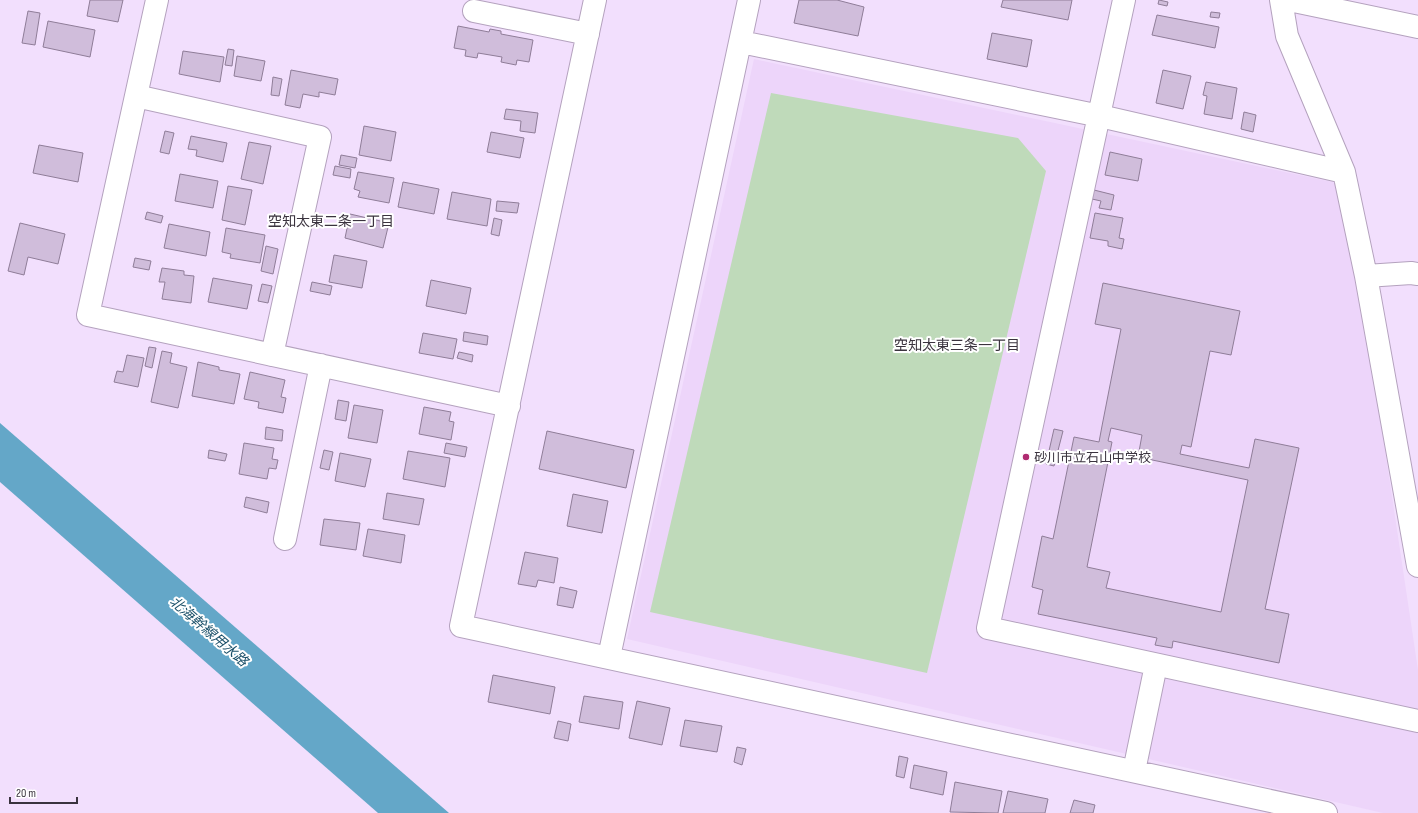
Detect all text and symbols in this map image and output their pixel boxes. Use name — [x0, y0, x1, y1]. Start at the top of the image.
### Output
district label: 空知太東二条一丁目 — [268, 213, 394, 230]
district label: 空知太東三条一丁目 — [894, 337, 1020, 354]
place label: 砂川市立石山中学校 — [1034, 450, 1151, 466]
marker: 砂川市立石山中学校 — [1021, 452, 1031, 462]
water label: 北海幹線用水路 — [166, 593, 252, 671]
scale bar — [10, 779, 77, 805]
text: 20 m — [16, 786, 36, 801]

